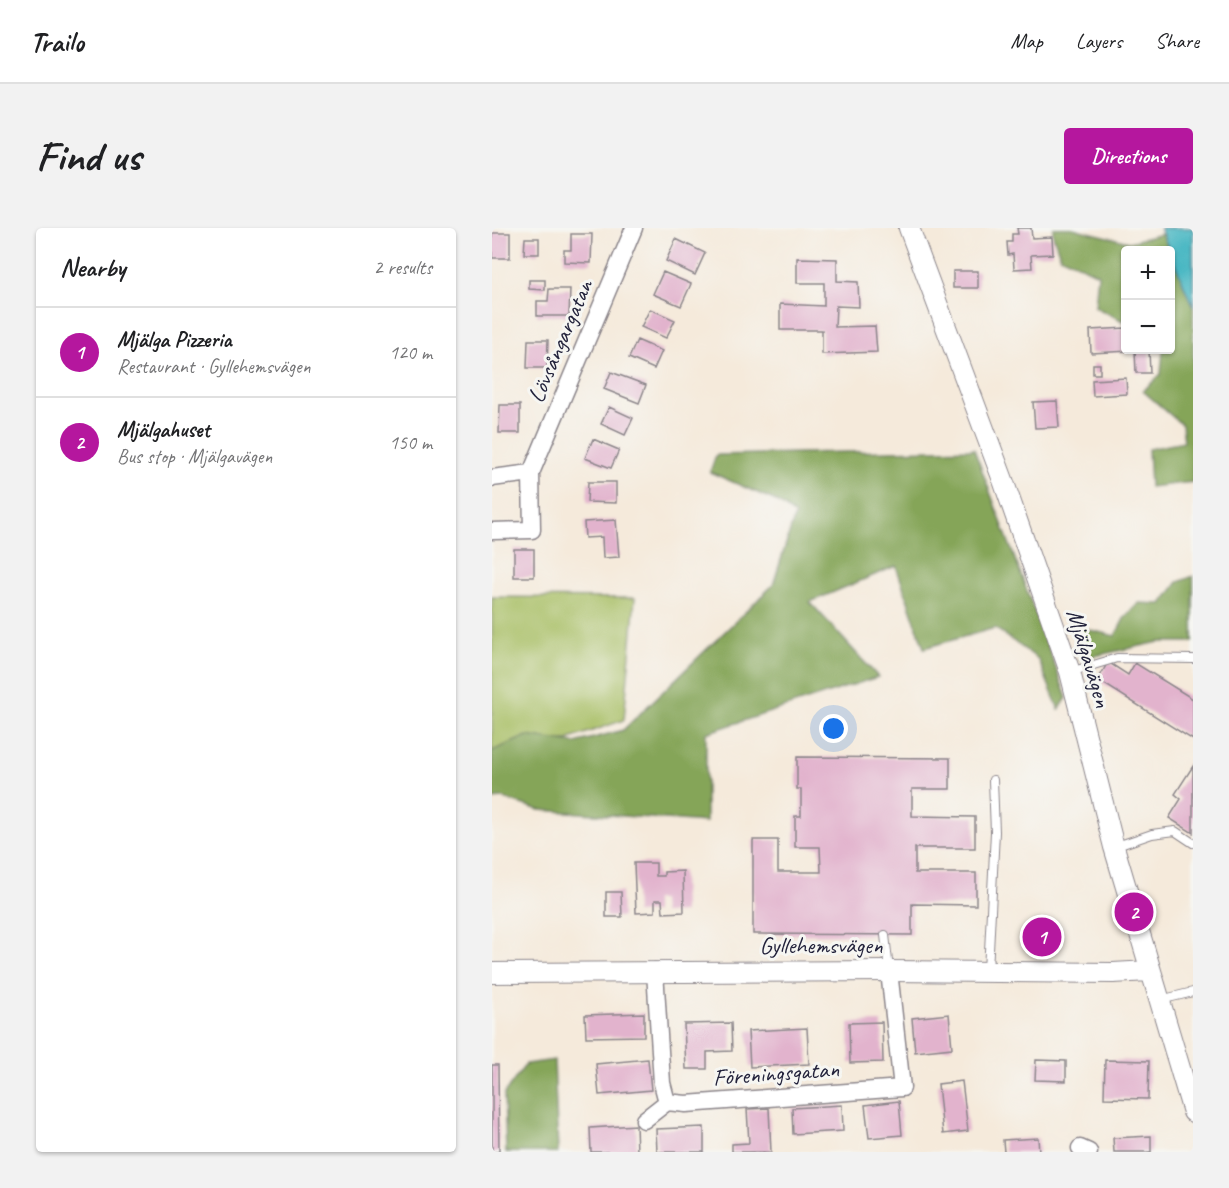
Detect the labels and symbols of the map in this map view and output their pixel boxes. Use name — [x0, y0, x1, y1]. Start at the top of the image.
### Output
street label: Lövsångargatan — [521, 274, 600, 407]
street label: Mjälgavägen — [1060, 605, 1118, 711]
your location — [819, 714, 848, 743]
pin: 2 — [1114, 890, 1154, 934]
pin: 1 — [1022, 914, 1062, 960]
street label: Gyllehemsvägen — [759, 930, 883, 960]
street label: Föreningsgatan — [712, 1054, 840, 1092]

